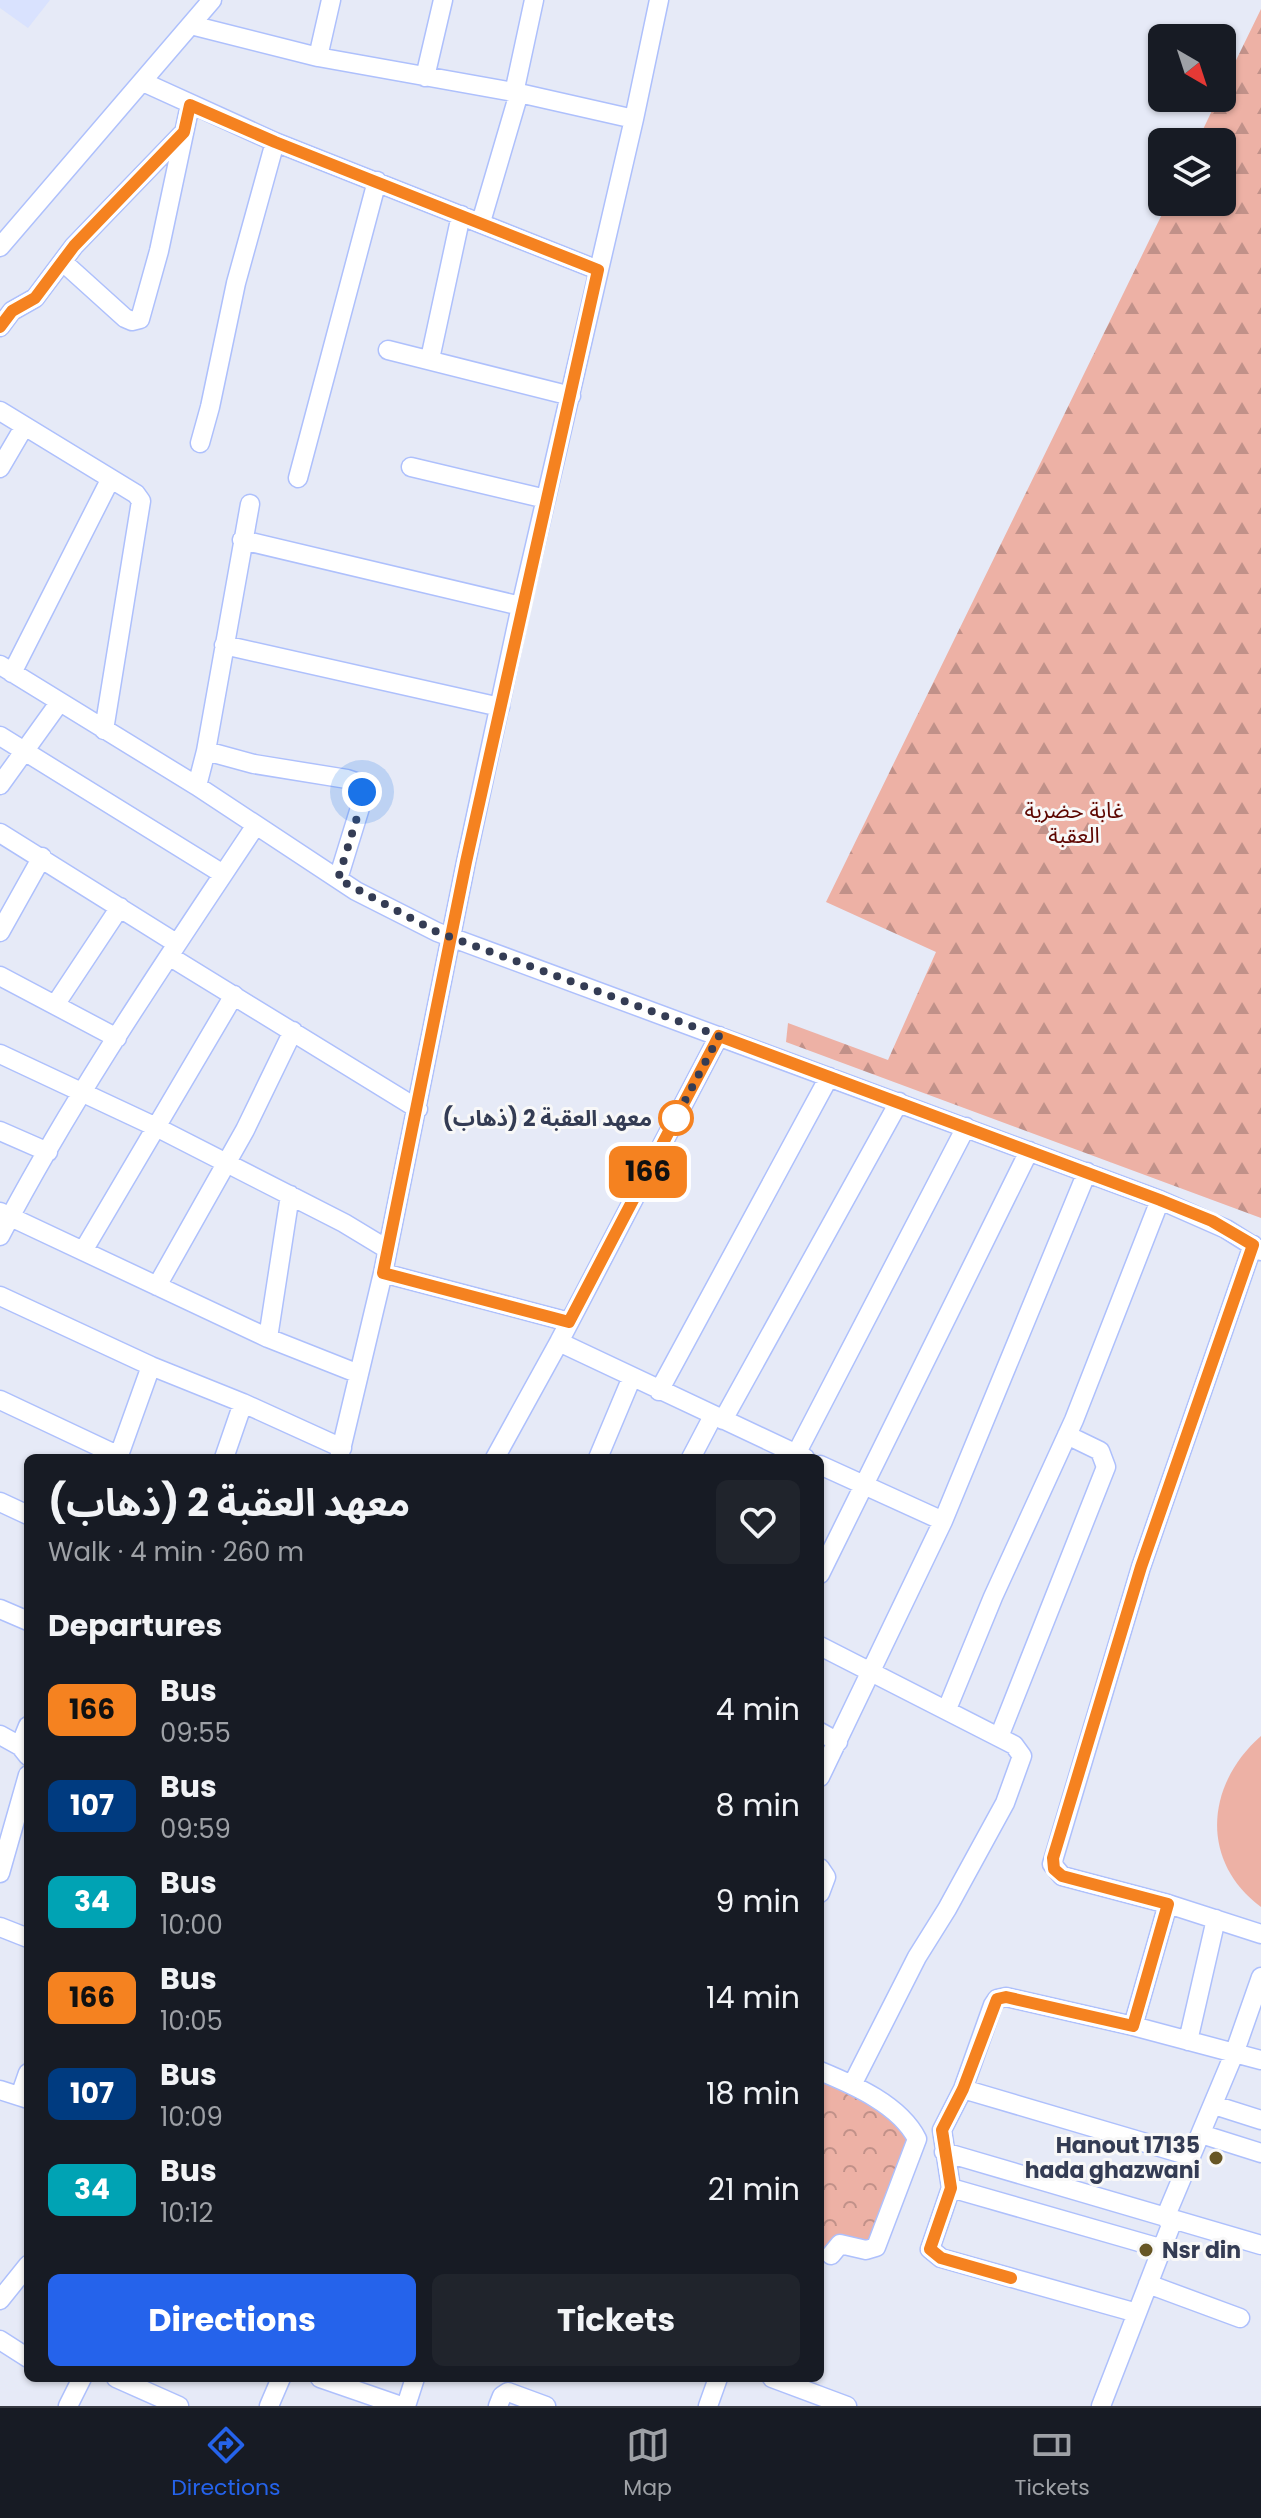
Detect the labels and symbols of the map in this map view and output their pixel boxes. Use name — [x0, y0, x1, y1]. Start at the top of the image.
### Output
north arrow — [1148, 24, 1236, 112]
your location — [342, 772, 382, 812]
park label: غابة حضرية العقبة — [1024, 795, 1124, 851]
marker: معهد العقبة 2 (ذهاب) — [659, 1101, 693, 1135]
place label: معهد العقبة 2 (ذهاب) — [442, 1103, 652, 1134]
line badge: 166 — [602, 1146, 694, 1198]
place label: Hanout 17135 hada ghazwani — [1025, 2130, 1200, 2186]
marker: Hanout 17135 hada ghazwani — [1207, 2149, 1225, 2167]
place label: Nsr din — [1162, 2235, 1241, 2266]
marker: Nsr din — [1137, 2241, 1155, 2259]

